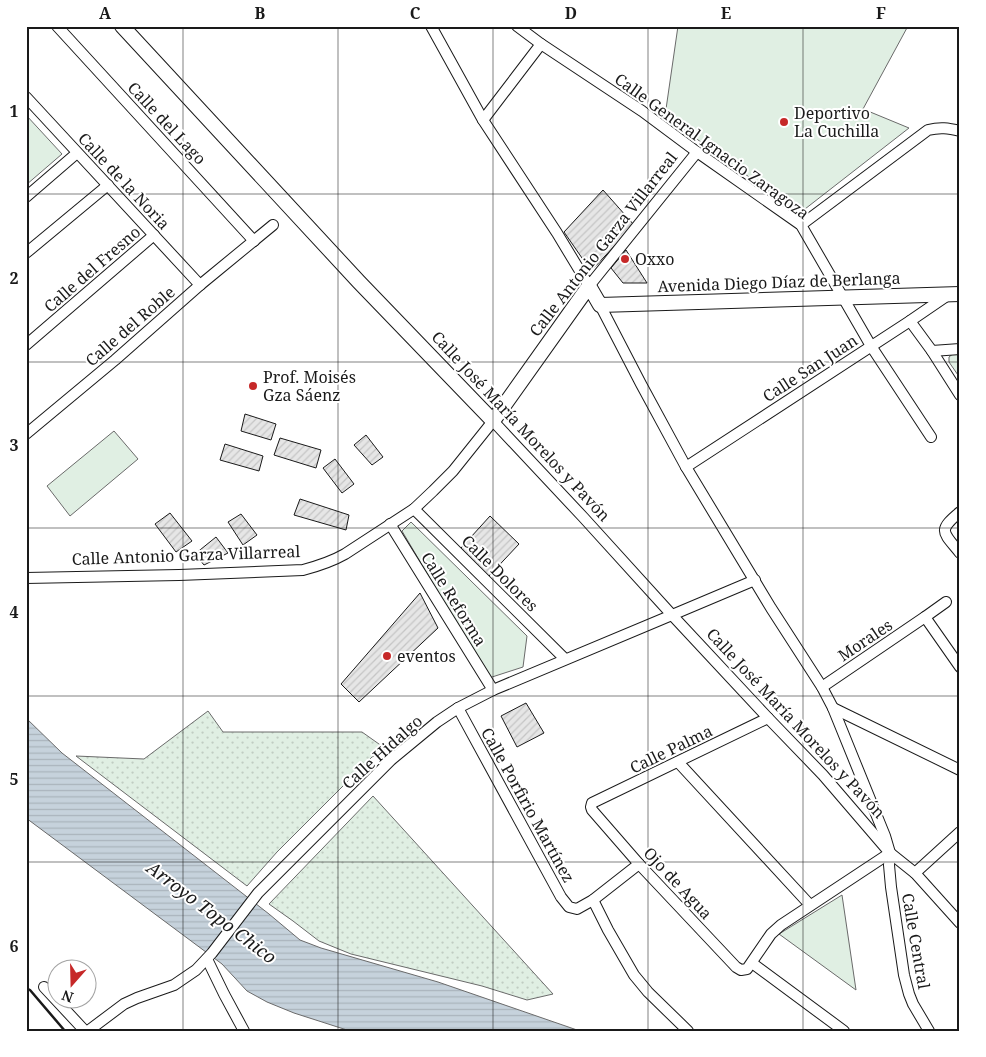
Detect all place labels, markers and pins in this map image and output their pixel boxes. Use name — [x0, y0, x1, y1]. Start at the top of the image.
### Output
place label: Deportivo La Cuchilla — [794, 102, 879, 142]
marker: Deportivo La Cuchilla — [778, 116, 790, 128]
place label: Oxxo — [635, 248, 675, 270]
marker: Oxxo — [619, 253, 631, 265]
place label: Prof. Moisés Gza Sáenz — [263, 366, 356, 406]
marker: Prof. Moisés Gza Sáenz — [247, 380, 259, 392]
place label: eventos — [397, 645, 456, 667]
marker: eventos — [381, 650, 393, 662]

